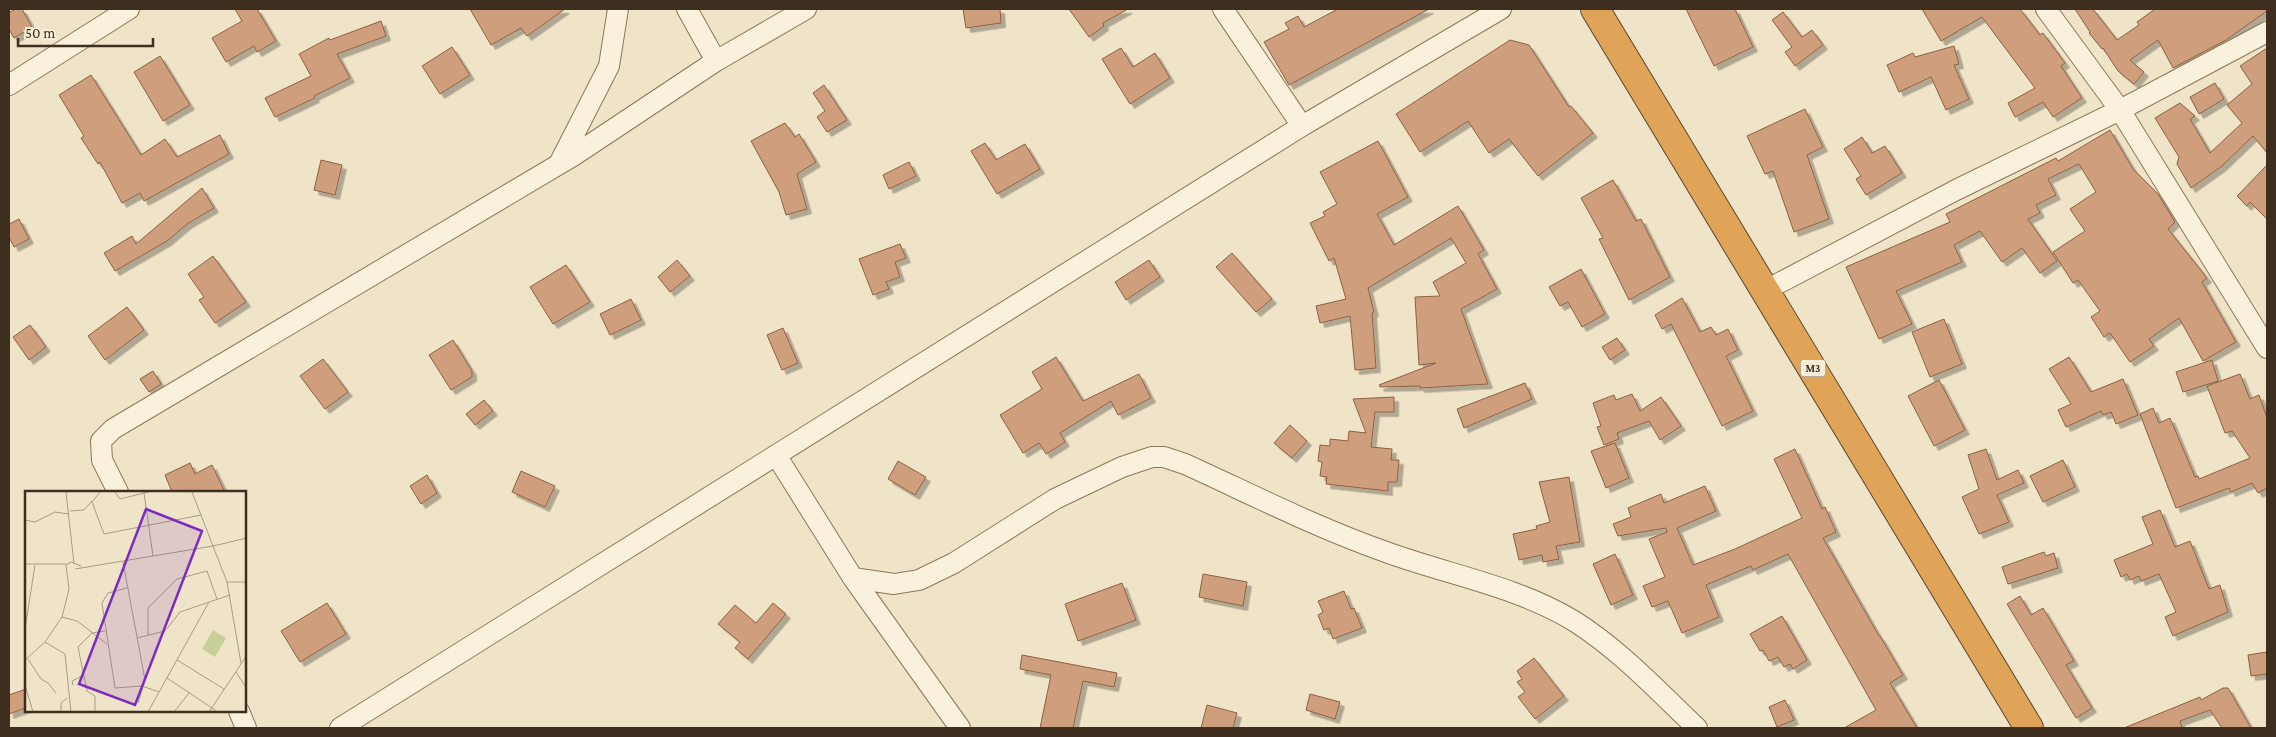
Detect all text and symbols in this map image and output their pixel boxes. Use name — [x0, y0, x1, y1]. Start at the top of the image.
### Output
scale bar — [18, 15, 152, 47]
text: 50 m — [25, 25, 55, 41]
road number: M3 — [1800, 359, 1826, 376]
inset map — [25, 491, 246, 712]

